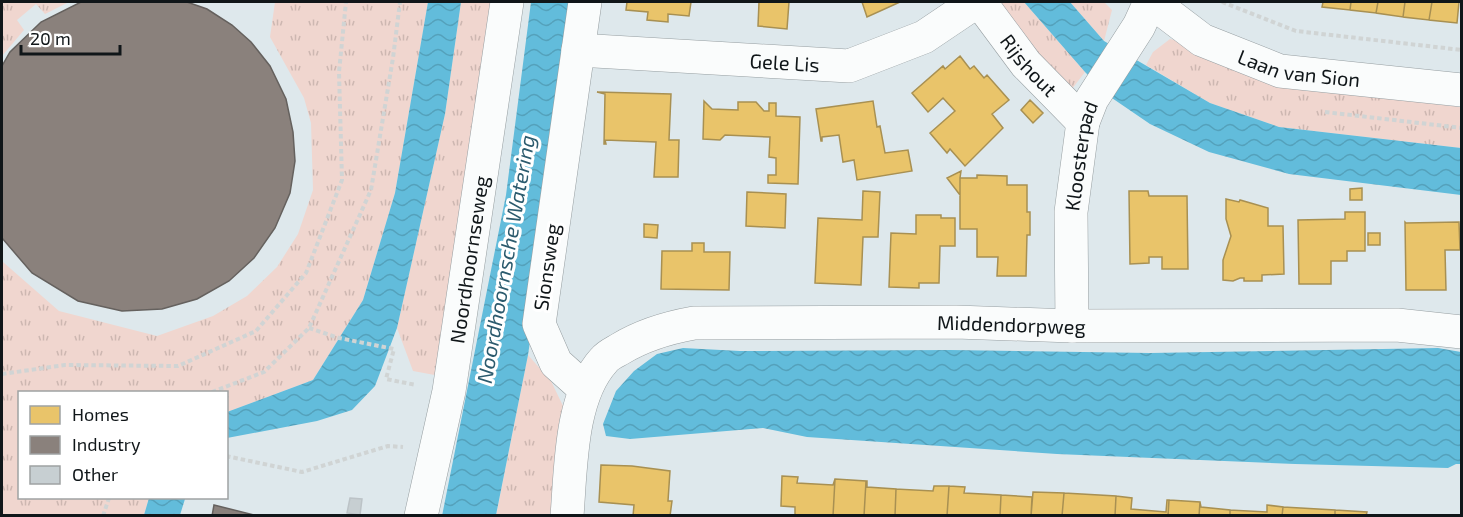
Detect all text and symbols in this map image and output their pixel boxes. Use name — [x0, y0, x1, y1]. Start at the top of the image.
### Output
scale bar — [21, 18, 120, 56]
text: 20 m — [30, 27, 71, 49]
street label: Rijshout — [996, 29, 1063, 101]
street label: Laan van Sion — [1235, 44, 1361, 91]
street label: Gele Lis — [749, 48, 820, 76]
street label: Kloosterpad — [1059, 97, 1102, 212]
water label: Noordhoornsche Watering — [471, 133, 539, 385]
street label: Noordhoornseweg — [444, 174, 493, 345]
street label: Sionsweg — [528, 222, 564, 312]
street label: Middendorpweg — [937, 310, 1086, 338]
legend — [18, 391, 228, 499]
text: Homes — [72, 403, 129, 425]
text: Industry — [72, 433, 141, 455]
text: Other — [72, 463, 118, 485]

